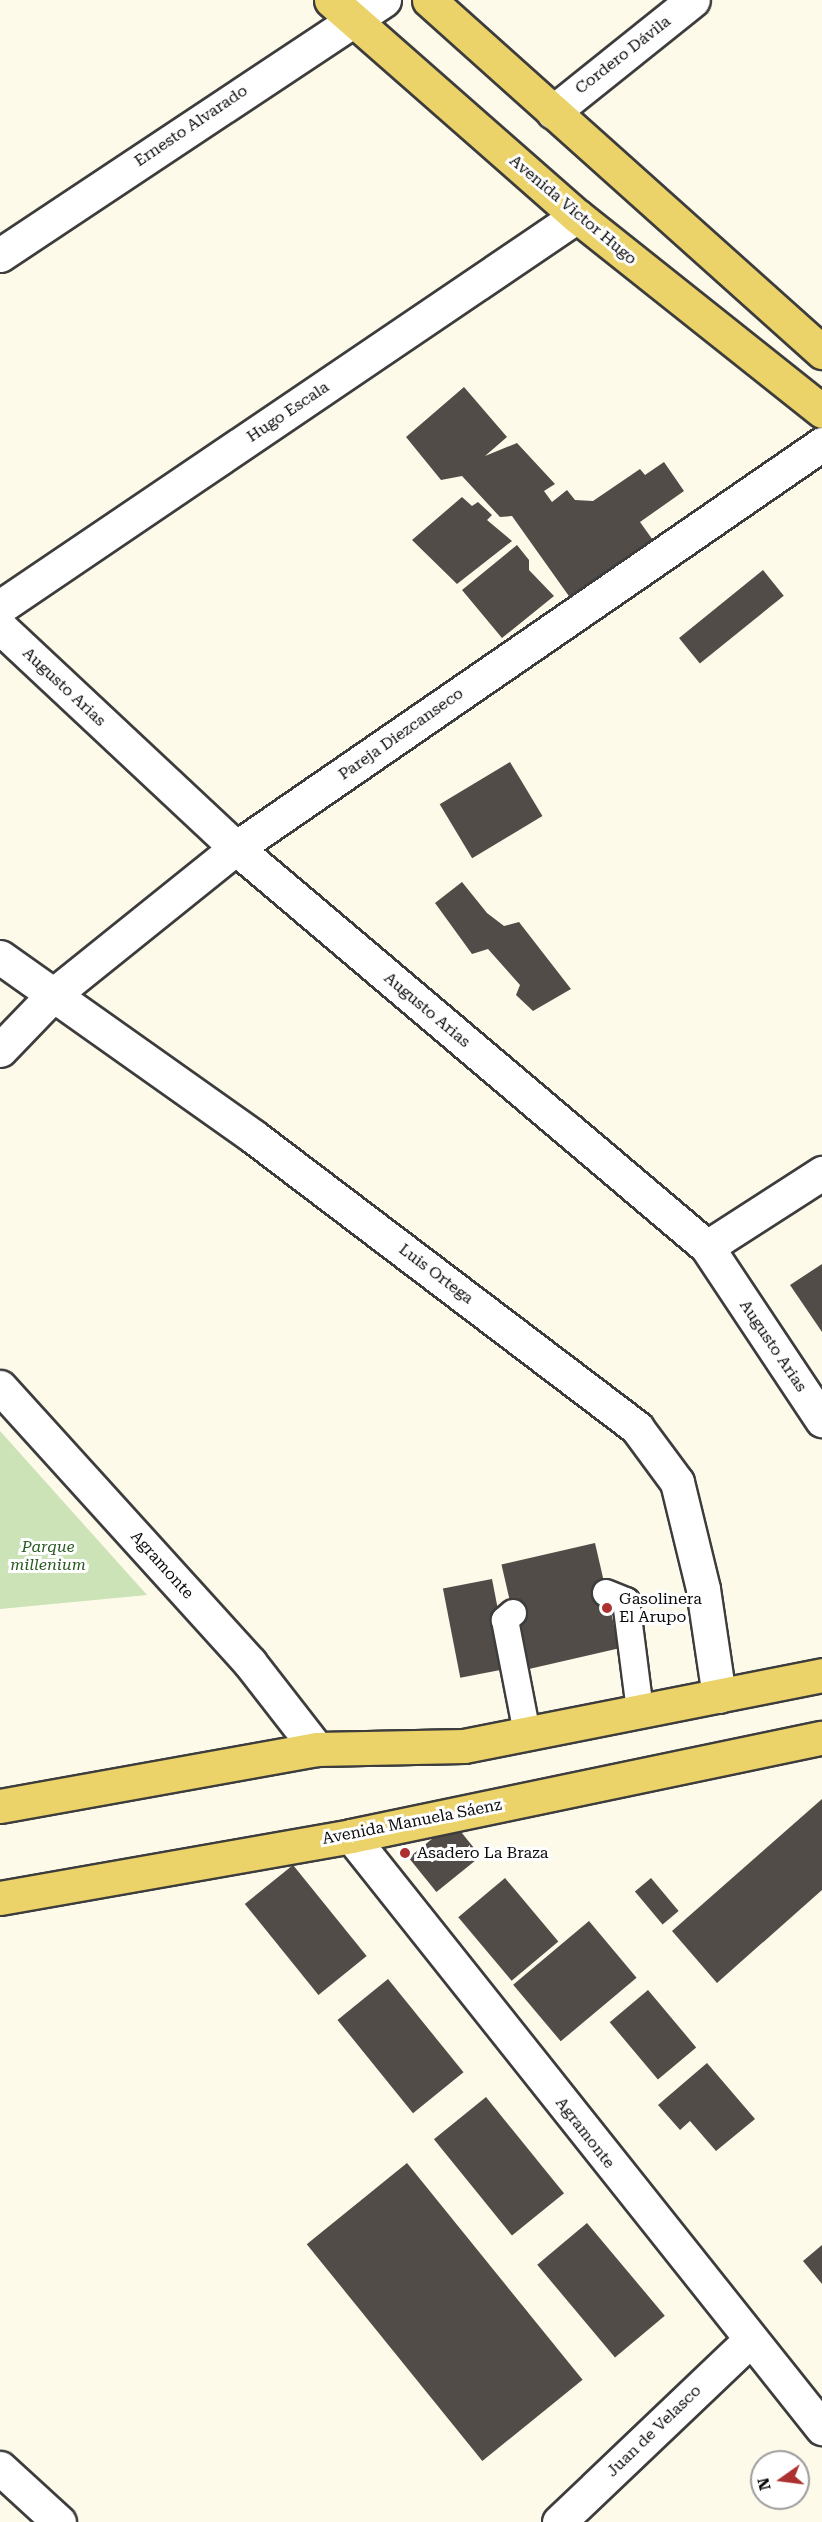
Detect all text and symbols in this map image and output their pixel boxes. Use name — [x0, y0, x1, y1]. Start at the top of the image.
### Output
street label: Cordero Dávila — [571, 12, 675, 98]
street label: Ernesto Alvarado — [131, 81, 251, 171]
street label: Avenida Victor Hugo — [506, 151, 640, 269]
street label: Hugo Escala — [243, 377, 333, 447]
street label: Augusto Arias — [19, 644, 109, 730]
street label: Pareja Diezcanseco — [335, 684, 467, 784]
street label: Augusto Arias — [380, 968, 474, 1052]
street label: Luis Ortega — [395, 1240, 477, 1308]
street label: Augusto Arias — [735, 1296, 811, 1396]
street label: Agramonte — [126, 1527, 198, 1603]
park label: Parque millenium — [10, 1537, 86, 1575]
place label: Gasolinera El Arupo — [619, 1589, 702, 1627]
marker: Gasolinera El Arupo — [600, 1601, 614, 1615]
street label: Avenida Manuela Sáenz — [321, 1795, 503, 1849]
place label: Asadero La Braza — [417, 1843, 548, 1863]
marker: Asadero La Braza — [398, 1846, 412, 1860]
street label: Agramonte — [551, 2094, 619, 2172]
street label: Juan de Velasco — [603, 2381, 705, 2481]
north arrow — [750, 2450, 810, 2510]
text: N — [753, 2476, 775, 2492]

